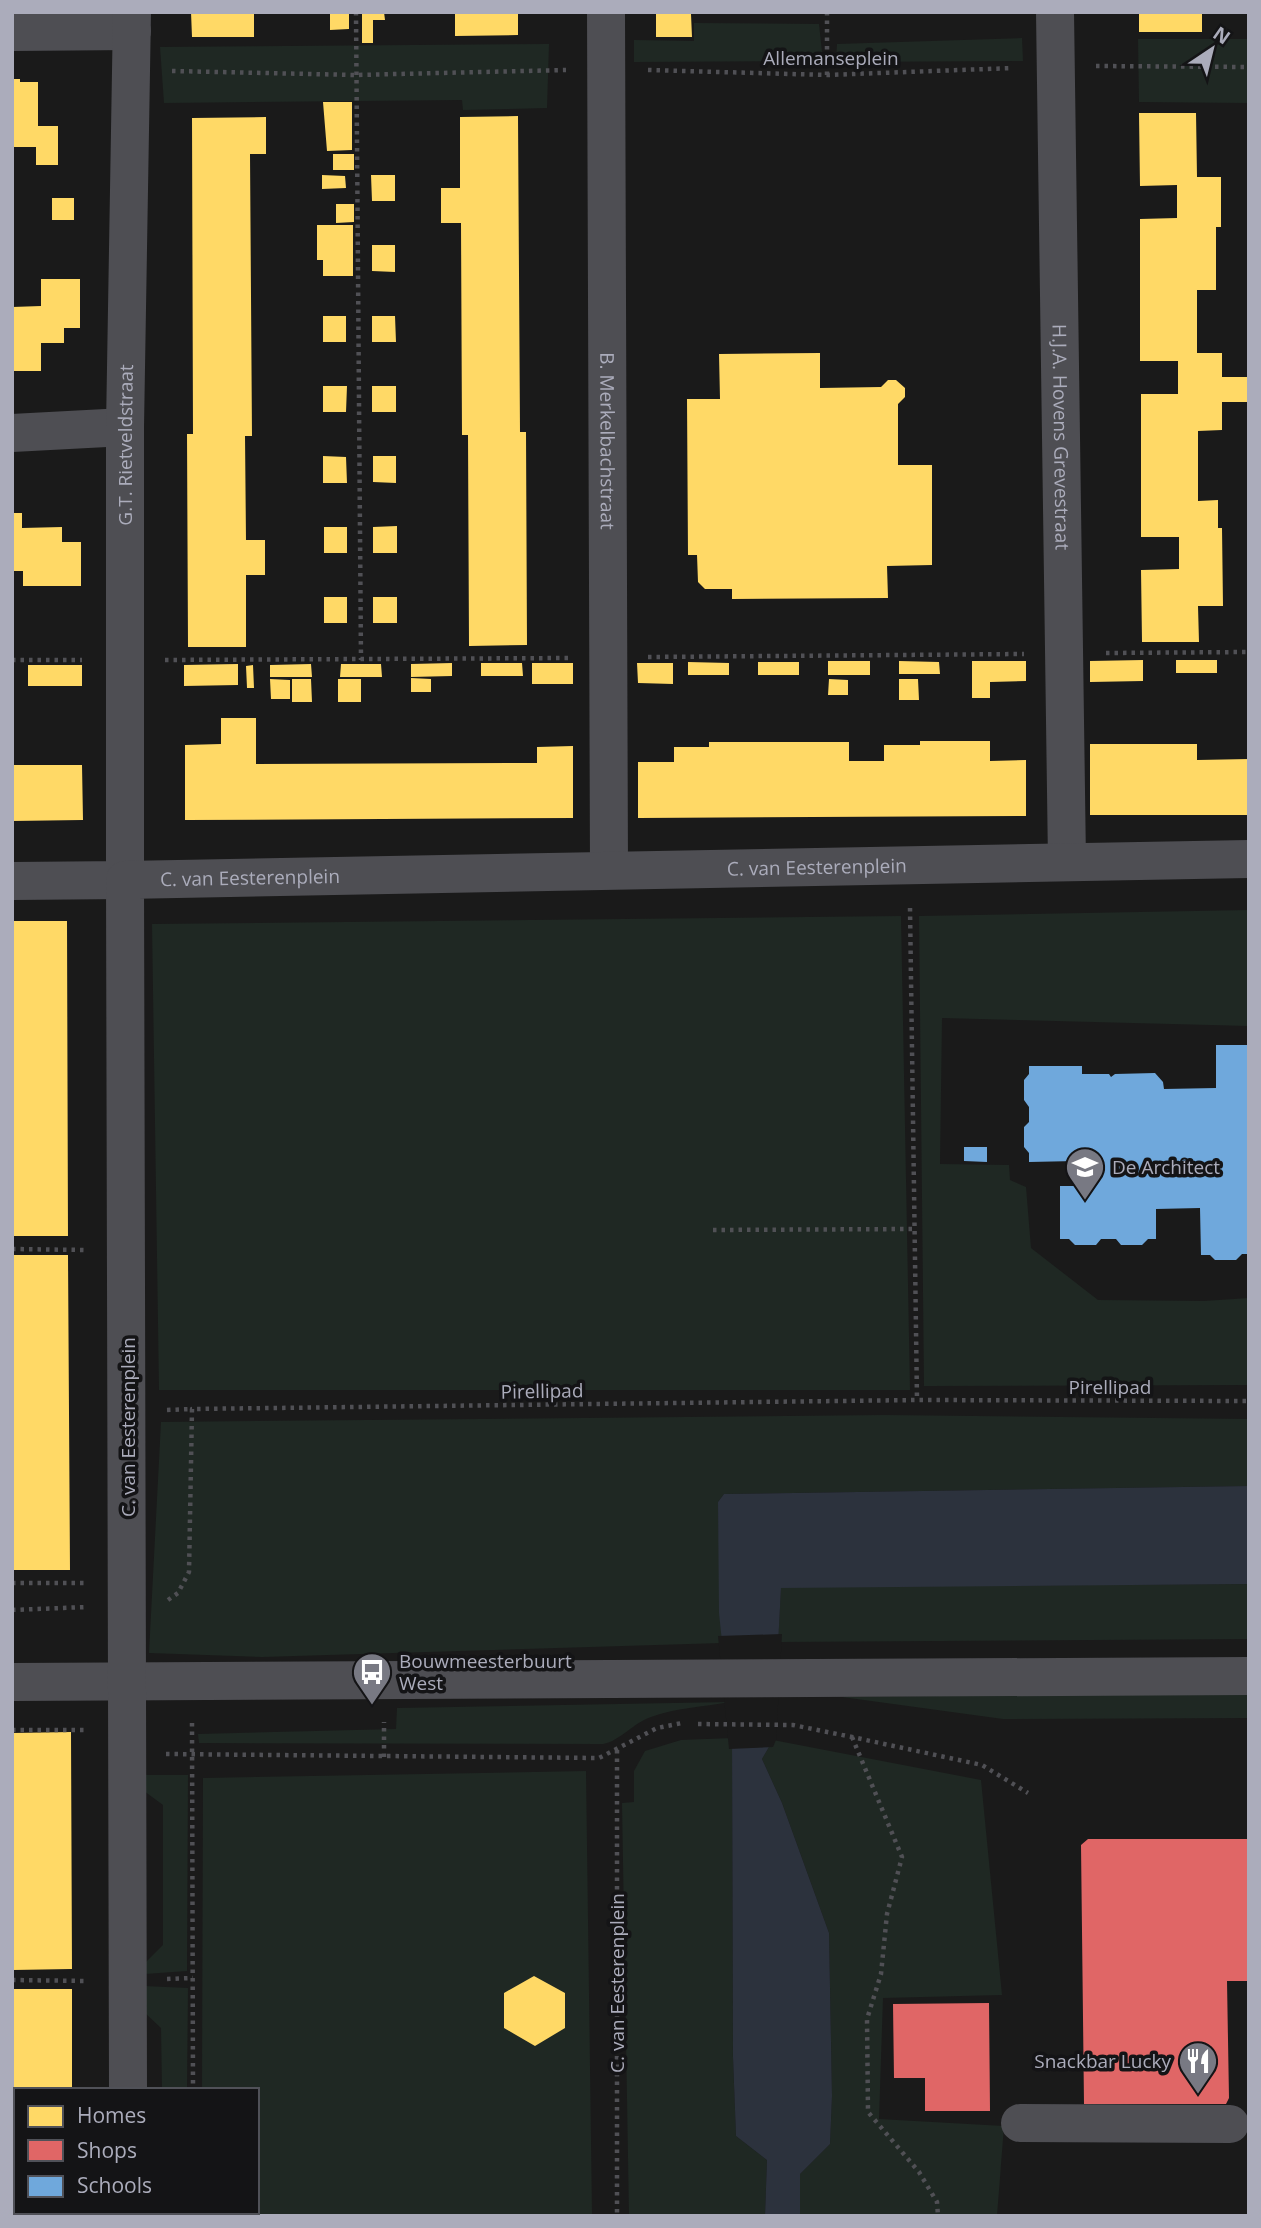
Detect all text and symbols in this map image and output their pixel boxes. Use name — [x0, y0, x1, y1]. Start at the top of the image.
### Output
north arrow — [1177, 14, 1247, 84]
text: N — [1208, 20, 1236, 50]
street label: Allemanseplein — [763, 45, 899, 71]
street label: H.J.A. Hovens Grevestraat — [1046, 324, 1076, 551]
street label: B. Merkelbachstraat — [594, 352, 621, 530]
street label: G.T. Rietveldstraat — [112, 364, 139, 526]
street label: C. van Eesterenplein — [727, 852, 907, 882]
street label: C. van Eesterenplein — [160, 863, 340, 892]
school or university icon: De Architect — [1064, 1146, 1106, 1201]
place label: De Architect — [1112, 1154, 1220, 1180]
street label: C. van Eesterenplein — [115, 1337, 141, 1517]
street label: Pirellipad — [1069, 1374, 1151, 1400]
street label: Pirellipad — [500, 1377, 584, 1405]
place label: Bouwmeesterbuurt West — [399, 1648, 572, 1696]
bus stop icon: Bouwmeesterbuurt West — [351, 1651, 393, 1706]
street label: C. van Eesterenplein — [604, 1893, 630, 2073]
restaurant icon: Snackbar Lucky — [1177, 2040, 1219, 2095]
place label: Snackbar Lucky — [1034, 2048, 1171, 2074]
legend — [14, 2088, 259, 2214]
text: Homes — [77, 2101, 146, 2129]
text: Shops — [77, 2136, 137, 2164]
text: Schools — [77, 2171, 152, 2199]

